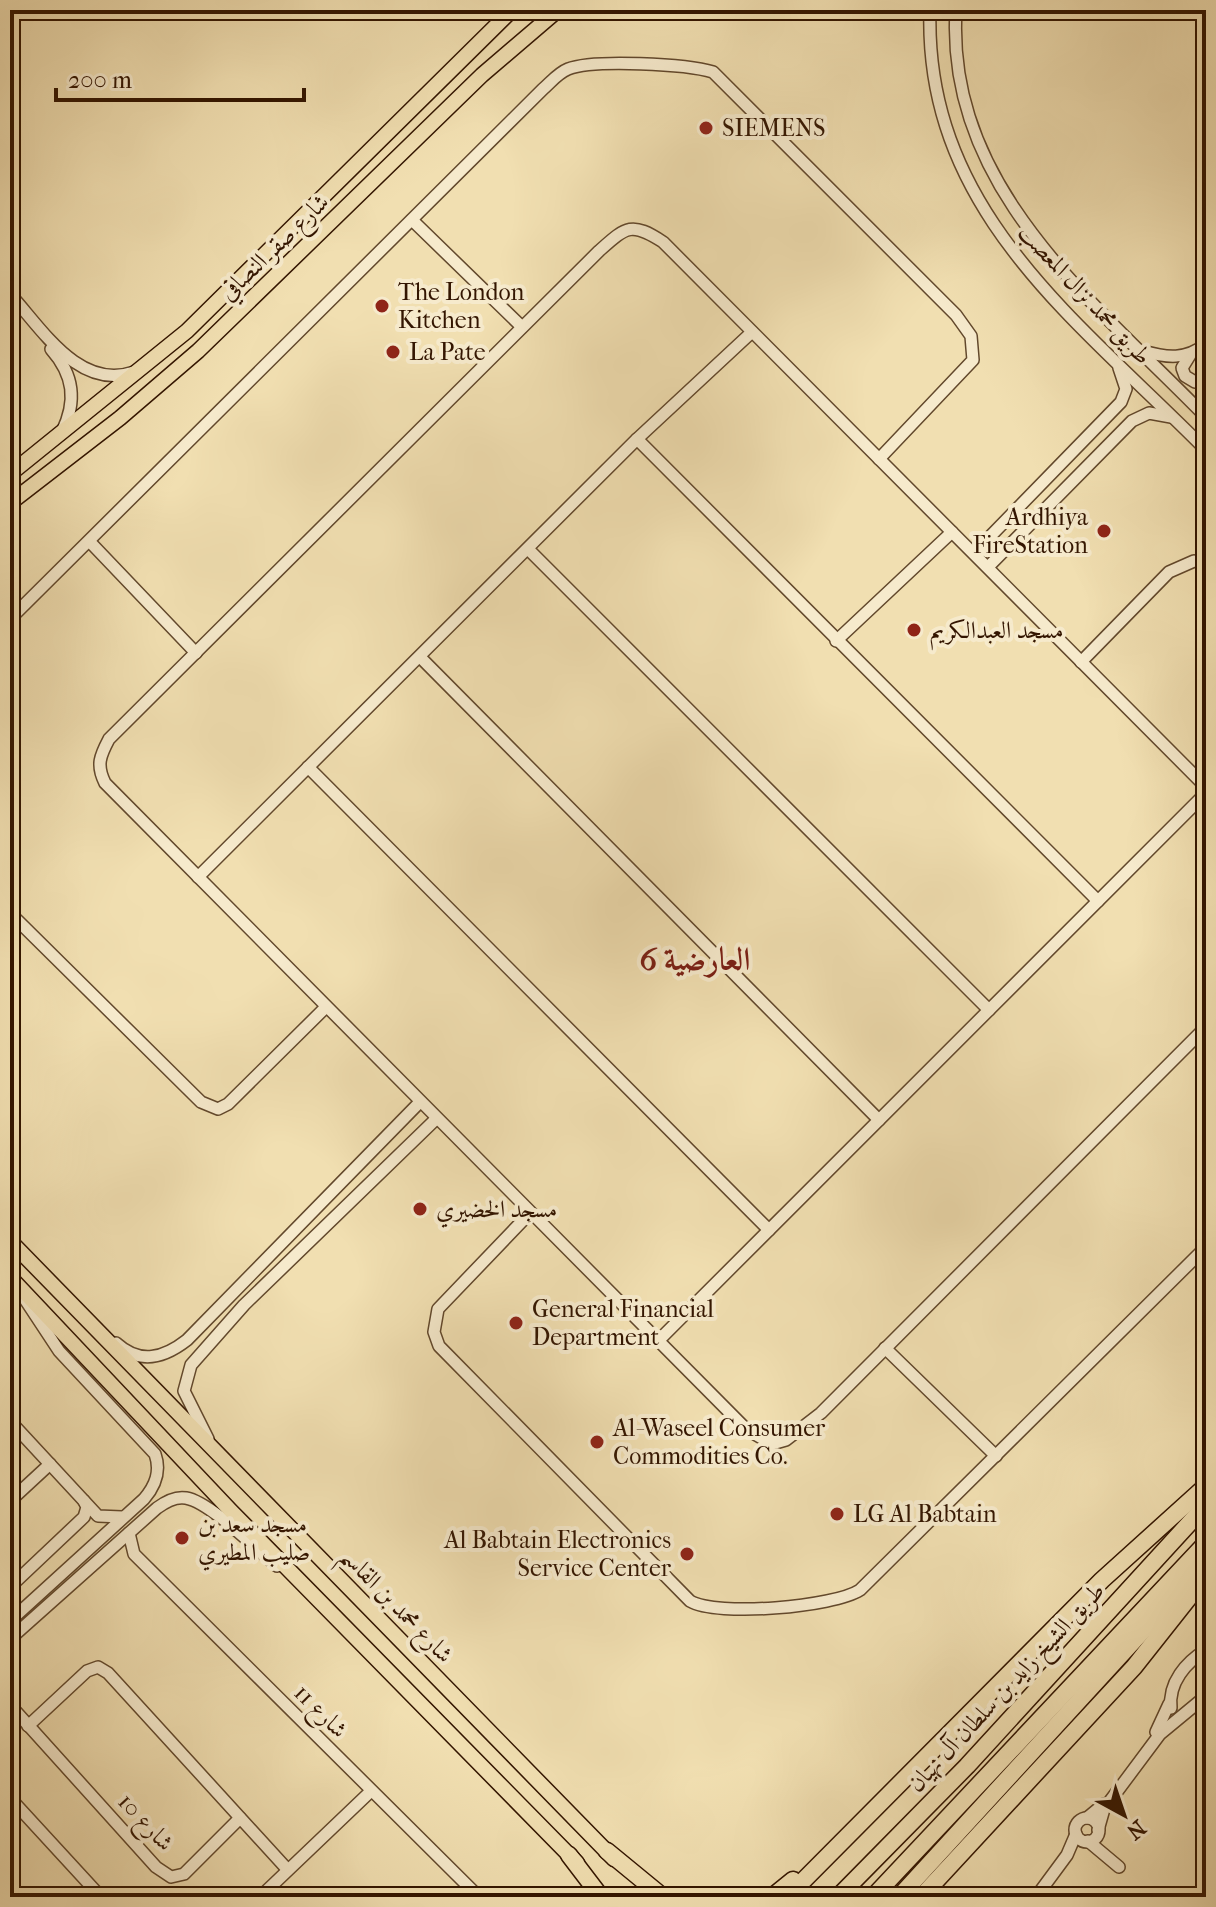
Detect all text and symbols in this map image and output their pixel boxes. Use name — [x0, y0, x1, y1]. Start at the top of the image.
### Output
scale bar — [56, 52, 304, 102]
text: 200 m — [68, 66, 132, 94]
place label: SIEMENS — [722, 114, 826, 142]
marker: SIEMENS — [697, 119, 715, 137]
street label: شارع صقر النصافي — [213, 188, 339, 310]
street label: طريق محمد نزال المعصب — [1011, 218, 1157, 371]
place label: The London Kitchen — [398, 278, 525, 334]
marker: The London Kitchen — [373, 297, 391, 315]
place label: La Pate — [409, 338, 486, 366]
marker: La Pate — [384, 343, 402, 361]
place label: Ardhiya FireStation — [973, 503, 1089, 559]
marker: Ardhiya FireStation — [1095, 522, 1113, 540]
place label: مسجد العبدالكريم — [930, 616, 1064, 651]
marker: مسجد العبدالكريم — [905, 621, 923, 639]
district label: العارضية 6 — [640, 941, 750, 978]
place label: مسجد الخضيري — [436, 1195, 557, 1228]
marker: مسجد الخضيري — [411, 1200, 429, 1218]
place label: General Financial Department — [532, 1295, 714, 1351]
marker: General Financial Department — [507, 1314, 525, 1332]
place label: Al-Waseel Consumer Commodities Co. — [612, 1414, 826, 1470]
marker: Al-Waseel Consumer Commodities Co. — [588, 1433, 606, 1451]
place label: LG Al Babtain — [853, 1500, 997, 1528]
marker: LG Al Babtain — [828, 1505, 846, 1523]
place label: مسجد سعد بن صليب المطيري — [198, 1510, 310, 1571]
place label: Al Babtain Electronics Service Center — [443, 1526, 672, 1582]
marker: مسجد سعد بن صليب المطيري — [173, 1529, 191, 1547]
street label: شارع محمد بن القاسم — [328, 1541, 459, 1675]
marker: Al Babtain Electronics Service Center — [678, 1545, 696, 1563]
street label: طريق الشيخ زايد بن سلطان آل نهيان — [902, 1577, 1115, 1802]
street label: شارع 11 — [284, 1678, 354, 1748]
north arrow — [1084, 1775, 1164, 1855]
street label: شارع 10 — [108, 1787, 180, 1861]
text: N — [1121, 1814, 1151, 1845]

